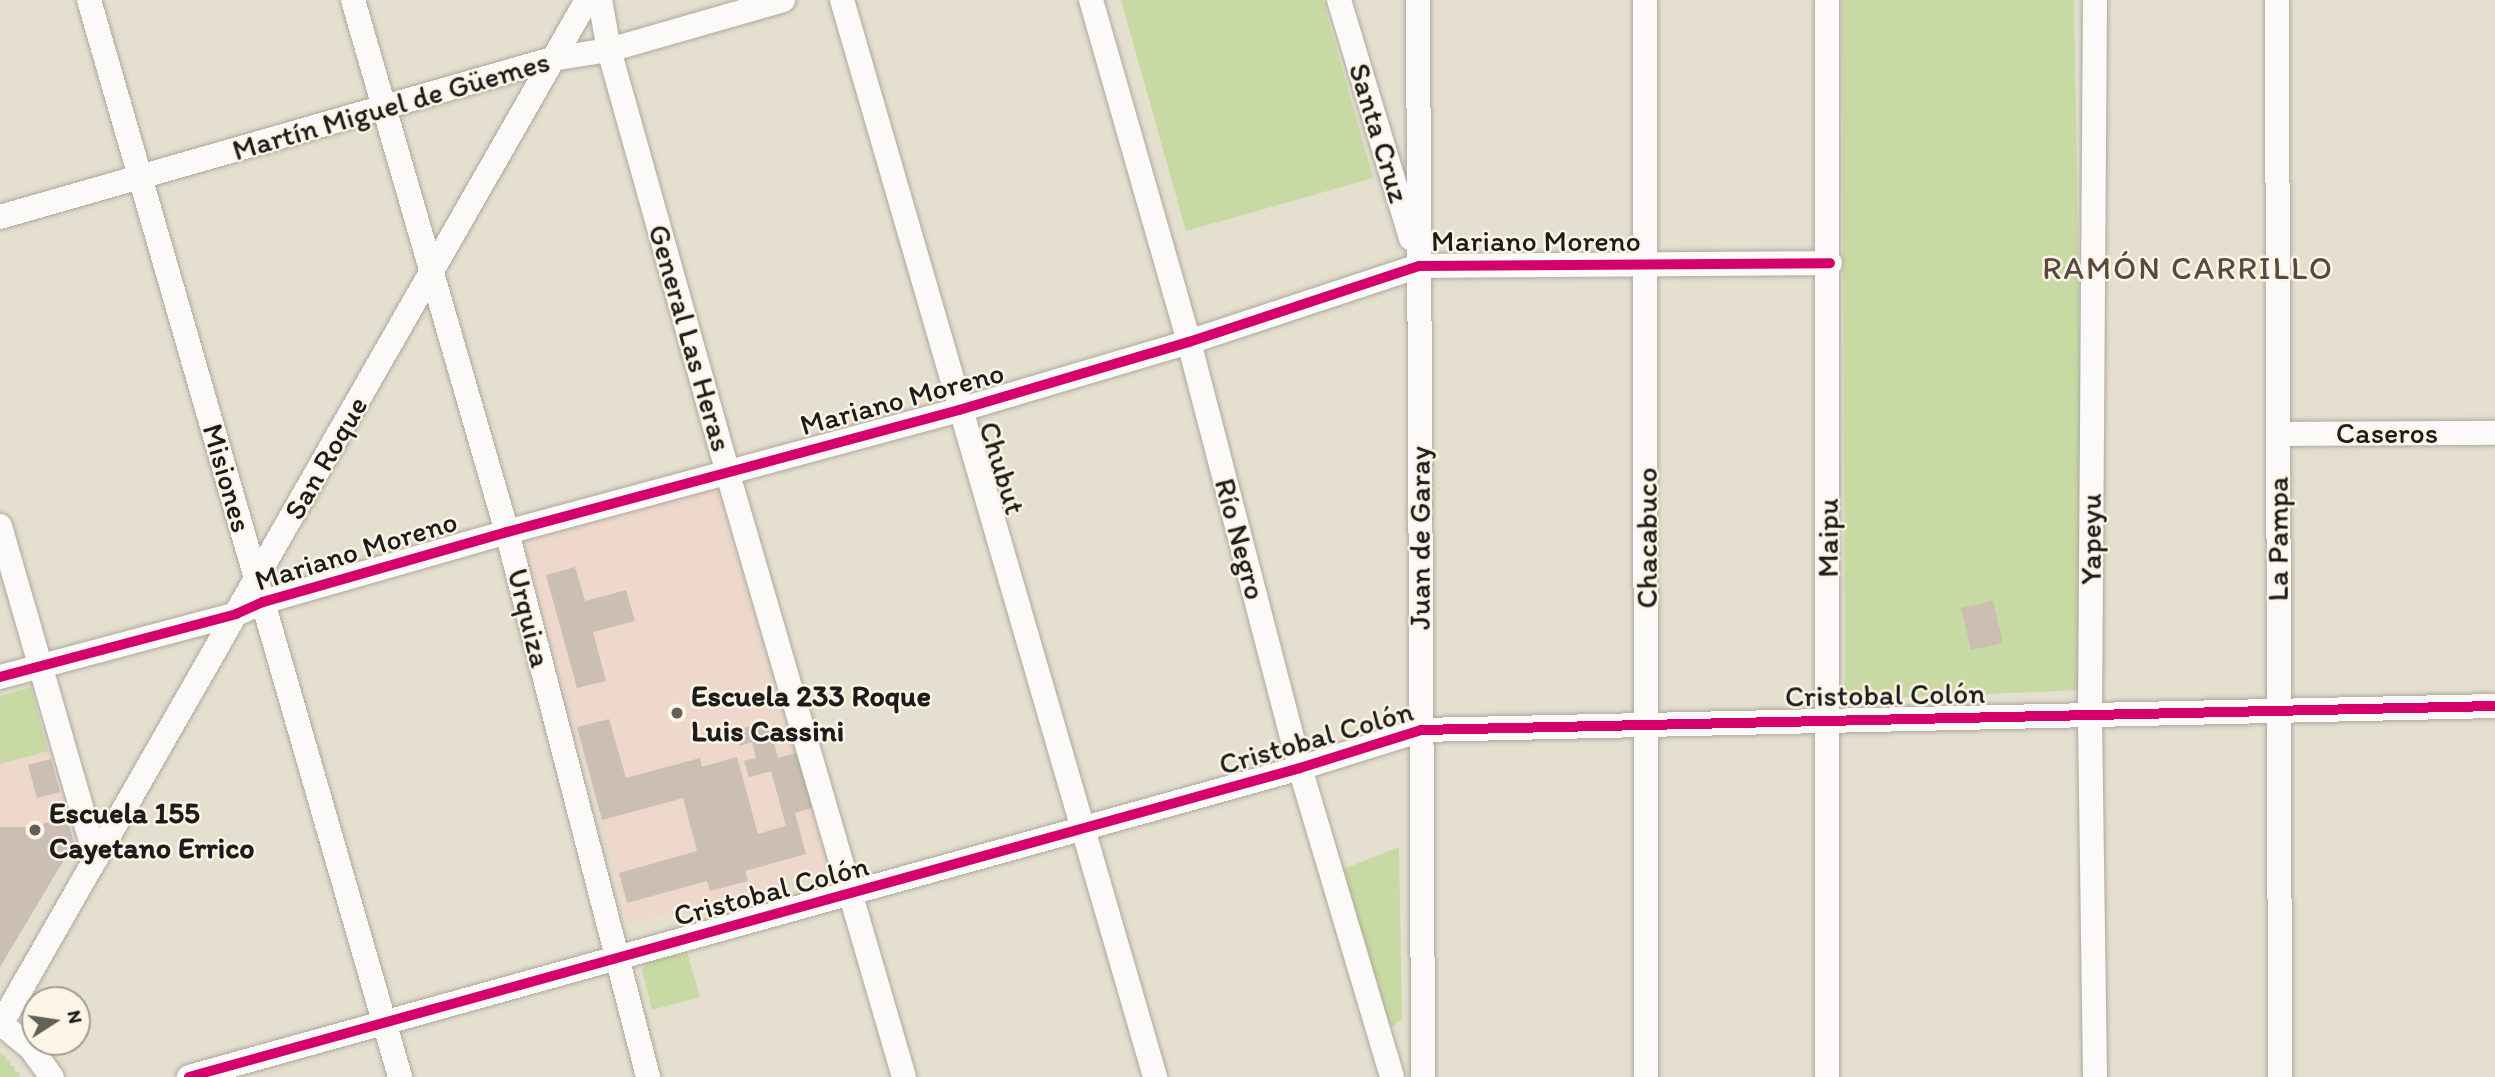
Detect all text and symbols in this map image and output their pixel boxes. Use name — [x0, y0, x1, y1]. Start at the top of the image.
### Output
street label: Martín Miguel de Güemes — [228, 43, 554, 169]
street label: Santa Cruz — [1341, 59, 1417, 207]
street label: General Las Heras — [640, 220, 740, 456]
street label: Mariano Moreno — [1432, 223, 1640, 259]
district label: RAMÓN CARRILLO — [2045, 249, 2331, 287]
street label: Mariano Moreno — [796, 355, 1008, 443]
street label: San Roque — [276, 390, 376, 526]
street label: Caseros — [2336, 415, 2438, 451]
street label: Chubut — [971, 417, 1033, 519]
street label: Misiones — [194, 420, 260, 536]
street label: Juan de Garay — [1402, 446, 1438, 630]
street label: Chacabuco — [1629, 467, 1665, 609]
street label: Río Negro — [1207, 474, 1273, 604]
street label: La Pampa — [2260, 477, 2296, 601]
street label: Yapeyu — [2073, 493, 2109, 585]
street label: Maipu — [1810, 498, 1846, 578]
street label: Mariano Moreno — [251, 503, 461, 599]
street label: Urquiza — [499, 565, 559, 671]
street label: Cristobal Colón — [1785, 675, 1985, 715]
place label: Escuela 233 Roque Luis Cassini — [691, 678, 931, 748]
street label: Cristobal Colón — [1215, 693, 1417, 783]
marker: Escuela 233 Roque Luis Cassini — [669, 705, 685, 721]
place label: Escuela 155 Cayetano Errico — [49, 795, 254, 866]
marker: Escuela 155 Cayetano Errico — [27, 822, 43, 838]
street label: Cristobal Colón — [670, 848, 872, 934]
north arrow — [21, 986, 91, 1056]
text: N — [62, 1008, 88, 1026]

